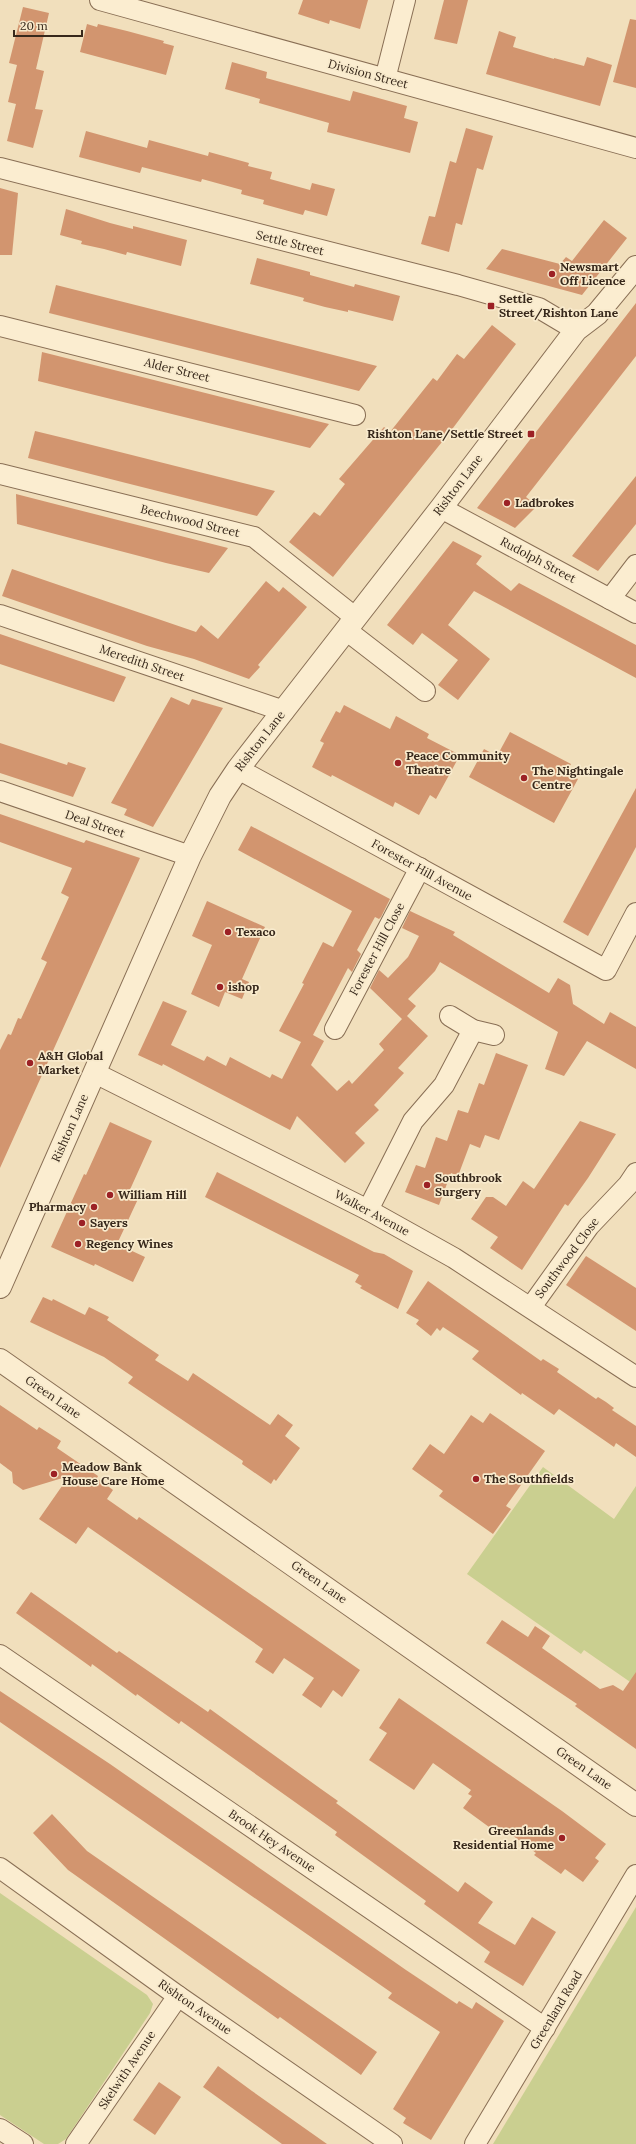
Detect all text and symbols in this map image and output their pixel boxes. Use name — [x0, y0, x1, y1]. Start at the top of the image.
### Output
scale bar — [14, 12, 82, 38]
text: 20 m — [20, 18, 48, 33]
street label: Division Street — [327, 56, 410, 91]
street label: Settle Street — [255, 227, 326, 258]
place label: Newsmart Off Licence — [560, 259, 626, 288]
marker: Newsmart Off Licence — [547, 269, 557, 279]
place label: Settle Street/Rishton Lane — [499, 291, 619, 321]
marker: Settle Street/Rishton Lane — [486, 301, 496, 311]
street label: Alder Street — [142, 354, 212, 385]
place label: Rishton Lane/Settle Street — [367, 426, 524, 442]
marker: Rishton Lane/Settle Street — [526, 429, 536, 439]
street label: Rishton Lane — [430, 451, 486, 518]
place label: Ladbrokes — [515, 495, 574, 510]
marker: Ladbrokes — [502, 498, 512, 508]
street label: Beechwood Street — [139, 501, 242, 540]
street label: Rudolph Street — [498, 533, 579, 586]
street label: Meredith Street — [98, 641, 187, 684]
street label: Rishton Lane — [231, 707, 288, 774]
place label: Peace Community Theatre — [406, 748, 510, 777]
marker: Peace Community Theatre — [393, 758, 403, 768]
place label: The Nightingale Centre — [532, 763, 624, 792]
marker: The Nightingale Centre — [519, 773, 529, 783]
street label: Deal Street — [63, 806, 127, 841]
street label: Forester Hill Avenue — [369, 836, 476, 904]
street label: Forester Hill Close — [346, 899, 408, 998]
place label: Texaco — [236, 924, 276, 939]
marker: Texaco — [223, 927, 233, 937]
place label: ishop — [228, 979, 259, 994]
marker: ishop — [215, 982, 225, 992]
place label: A&H Global Market — [38, 1048, 104, 1077]
marker: A&H Global Market — [25, 1058, 35, 1068]
street label: Rishton Lane — [48, 1091, 91, 1164]
place label: Southbrook Surgery — [435, 1170, 502, 1199]
marker: Southbrook Surgery — [422, 1180, 432, 1190]
street label: Walker Avenue — [332, 1186, 413, 1239]
place label: William Hill — [118, 1187, 187, 1202]
marker: William Hill — [105, 1190, 115, 1200]
place label: Pharmacy — [29, 1199, 86, 1214]
marker: Pharmacy — [89, 1202, 99, 1212]
street label: Southwood Close — [531, 1214, 602, 1301]
place label: Sayers — [90, 1215, 128, 1230]
marker: Sayers — [77, 1218, 87, 1228]
place label: Regency Wines — [86, 1236, 173, 1251]
marker: Regency Wines — [73, 1239, 83, 1249]
street label: Green Lane — [22, 1372, 85, 1422]
place label: Meadow Bank House Care Home — [62, 1459, 165, 1488]
marker: Meadow Bank House Care Home — [49, 1469, 59, 1479]
place label: The Southfields — [484, 1471, 574, 1486]
marker: The Southfields — [471, 1474, 481, 1484]
street label: Green Lane — [288, 1557, 351, 1607]
street label: Green Lane — [553, 1743, 616, 1793]
street label: Brook Hey Avenue — [226, 1806, 319, 1876]
place label: Greenlands Residential Home — [453, 1823, 555, 1852]
marker: Greenlands Residential Home — [557, 1833, 567, 1843]
street label: Greenland Road — [526, 1968, 585, 2052]
street label: Rishton Avenue — [156, 1976, 235, 2038]
street label: Skelwith Avenue — [95, 2027, 159, 2112]

